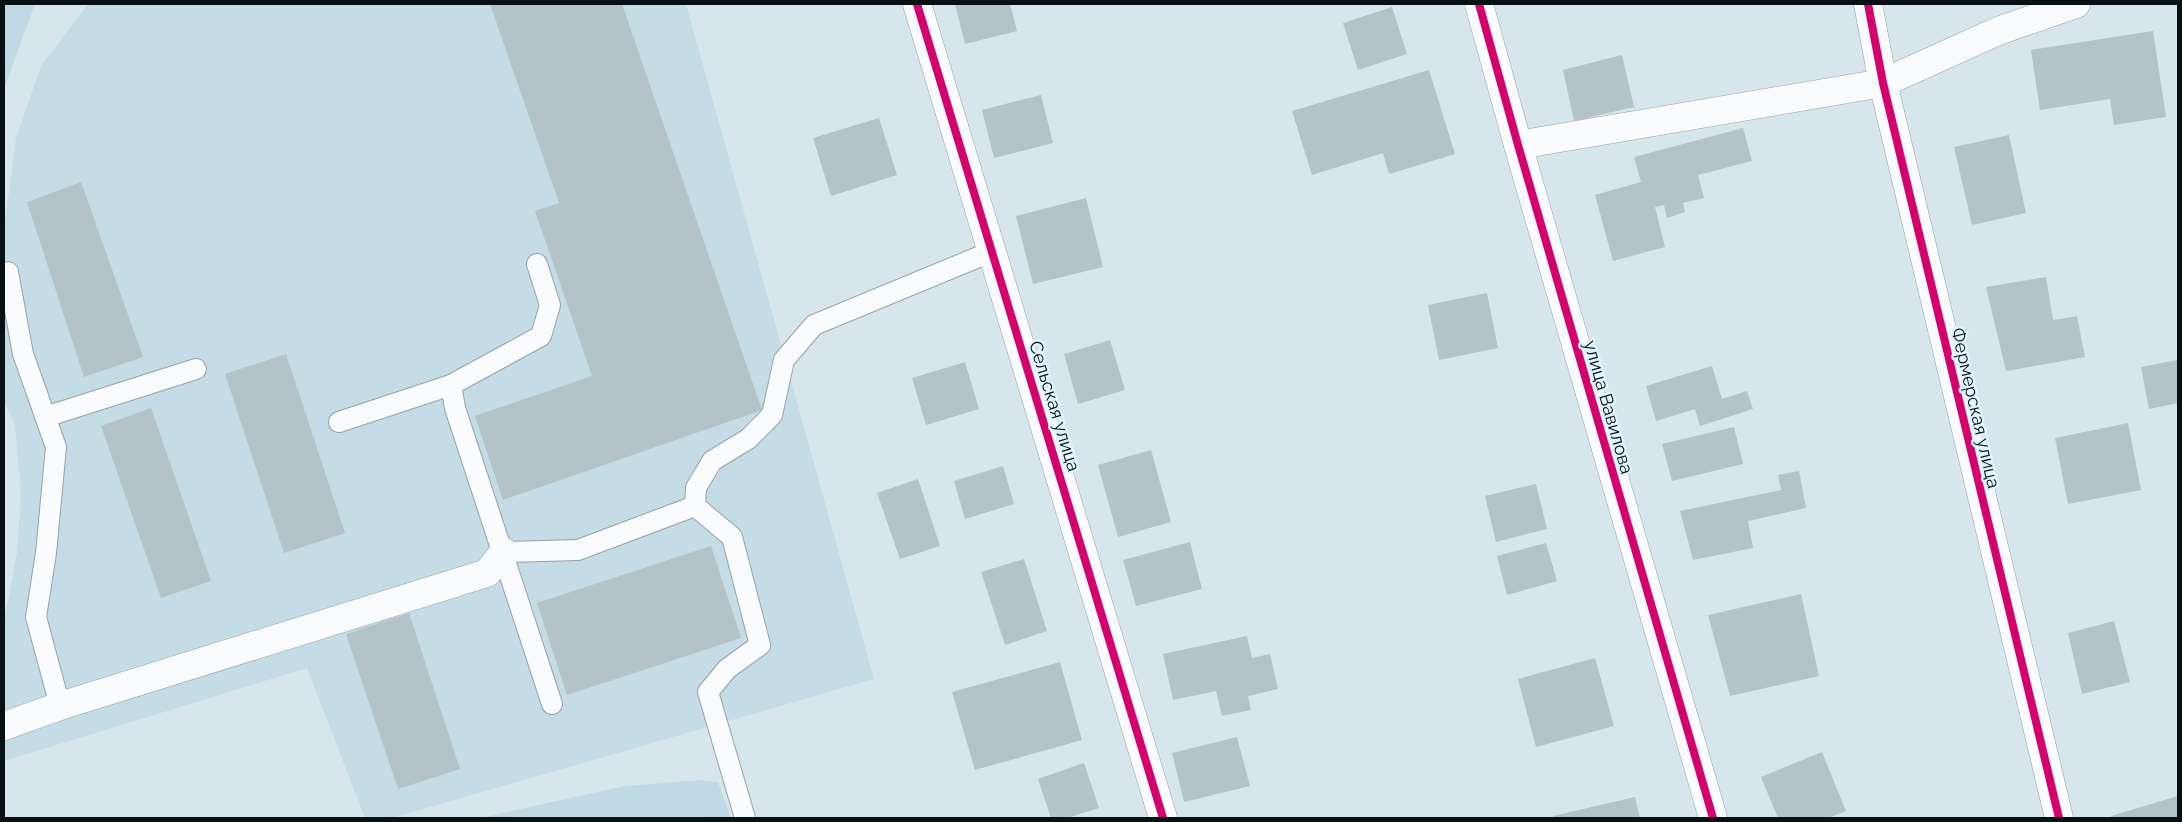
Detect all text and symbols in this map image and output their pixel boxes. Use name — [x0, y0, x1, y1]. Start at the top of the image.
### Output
street label: Фермерская улица — [1947, 326, 2005, 490]
street label: Сельская улица — [1025, 338, 1085, 474]
street label: улица Вавилова — [1580, 338, 1638, 476]

